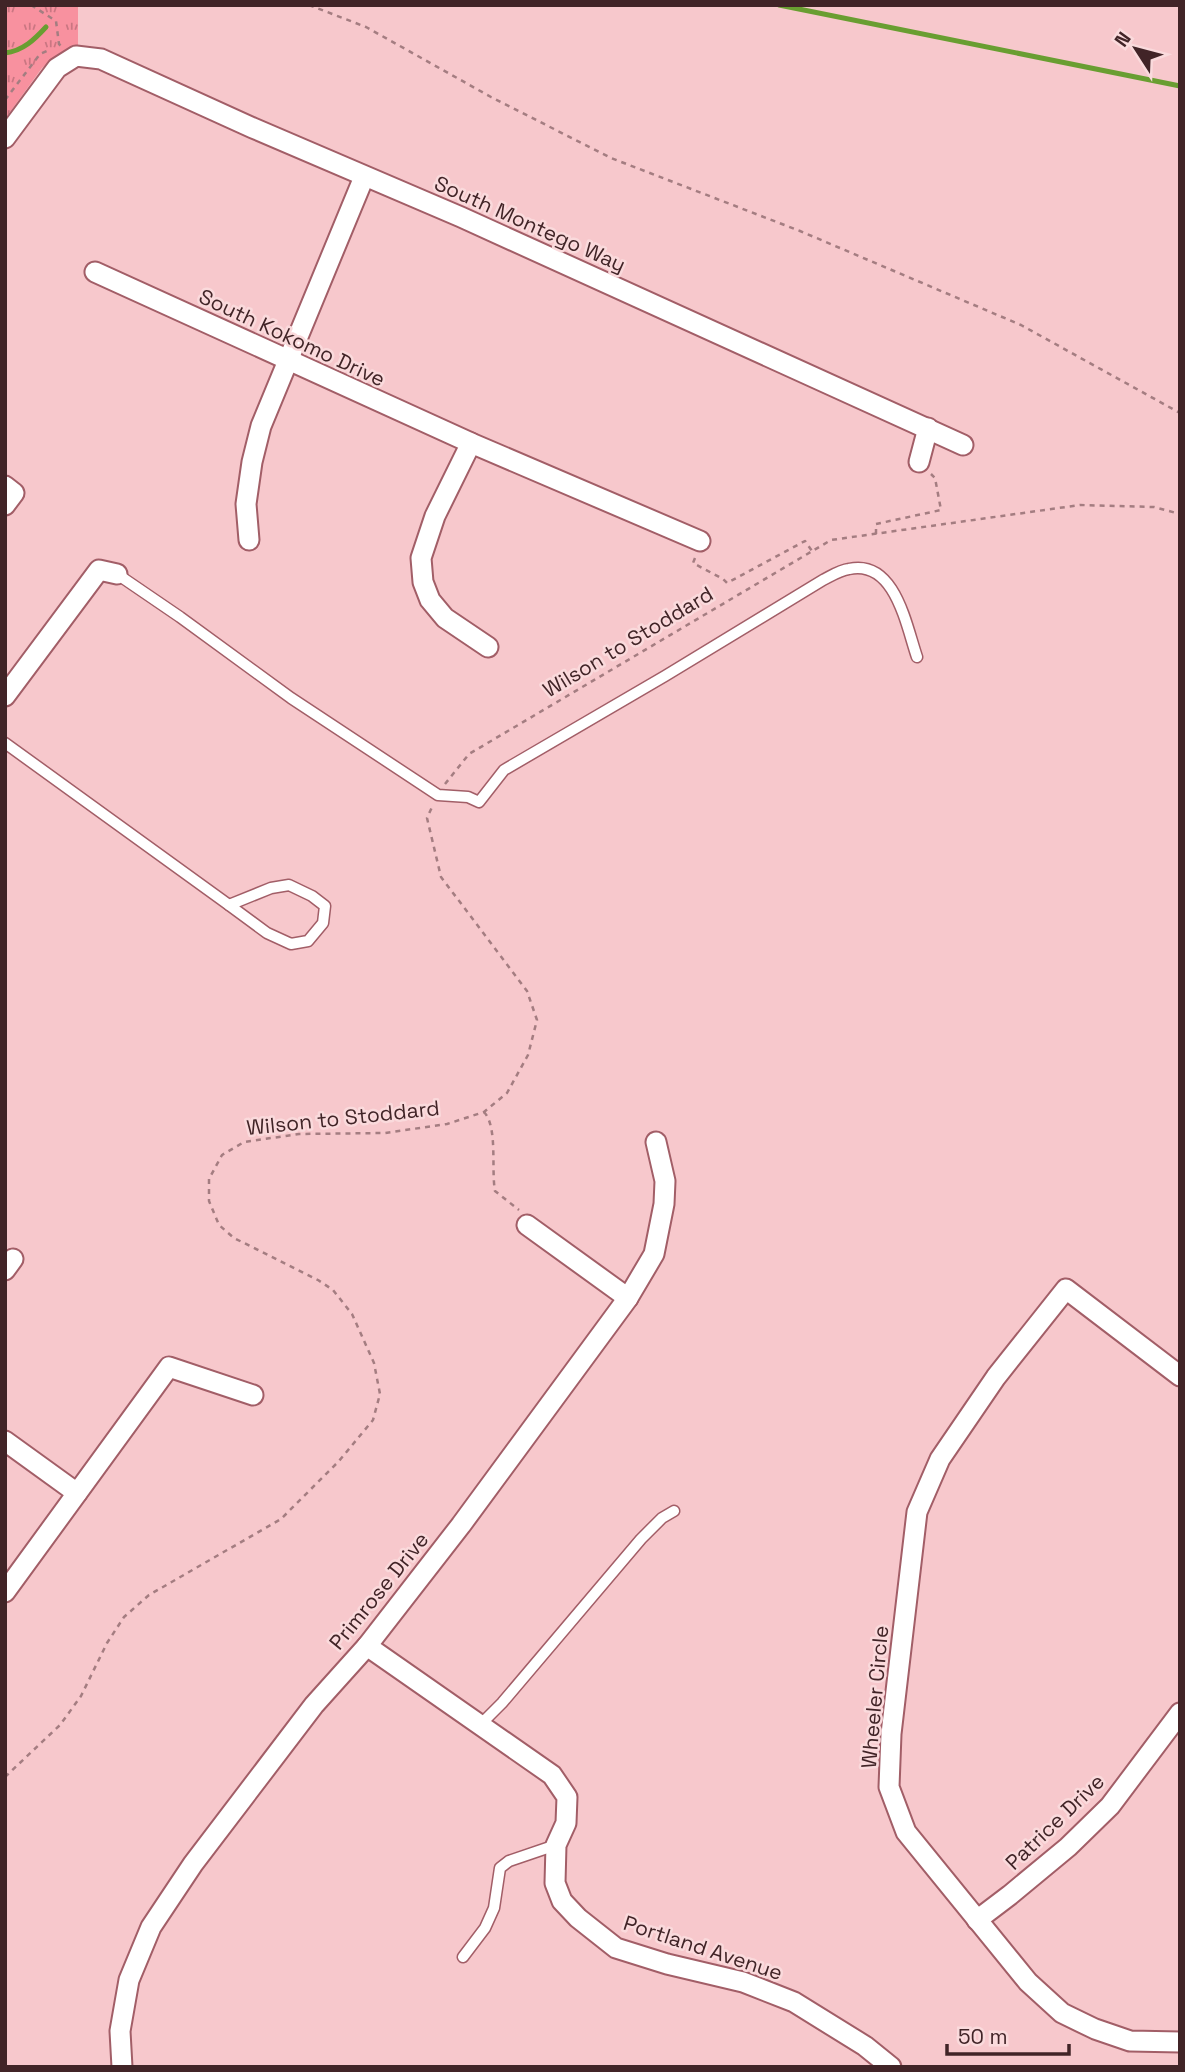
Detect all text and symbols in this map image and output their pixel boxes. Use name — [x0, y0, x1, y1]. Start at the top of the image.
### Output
north arrow — [1101, 14, 1171, 84]
text: N — [1109, 27, 1137, 52]
street label: South Montego Way — [430, 169, 630, 278]
street label: South Kokomo Drive — [195, 283, 390, 393]
street label: Wilson to Stoddard — [538, 580, 718, 703]
street label: Wilson to Stoddard — [245, 1094, 441, 1141]
street label: Primrose Drive — [323, 1526, 434, 1655]
street label: Wheeler Circle — [855, 1624, 894, 1770]
street label: Patrice Drive — [1000, 1768, 1110, 1876]
street label: Portland Avenue — [620, 1909, 786, 1986]
scale bar — [947, 2012, 1070, 2056]
text: 50 m — [958, 2023, 1008, 2050]

